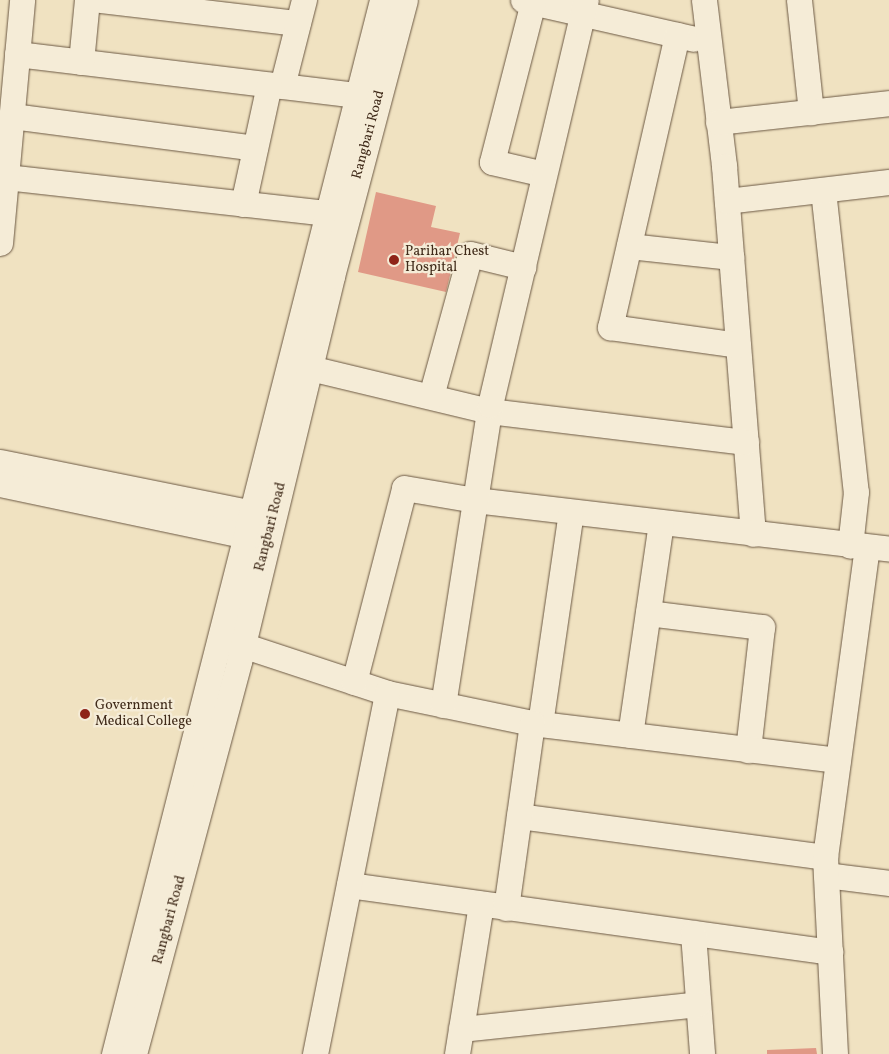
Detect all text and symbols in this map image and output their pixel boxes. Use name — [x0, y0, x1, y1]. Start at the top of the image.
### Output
street label: Rangbari Road — [349, 89, 389, 181]
place label: Parihar Chest Hospital — [405, 244, 489, 276]
marker: Parihar Chest Hospital — [387, 253, 401, 267]
street label: Rangbari Road — [252, 481, 290, 573]
place label: Government Medical College — [95, 698, 192, 730]
marker: Government Medical College — [79, 708, 91, 720]
street label: Rangbari Road — [150, 874, 190, 966]

